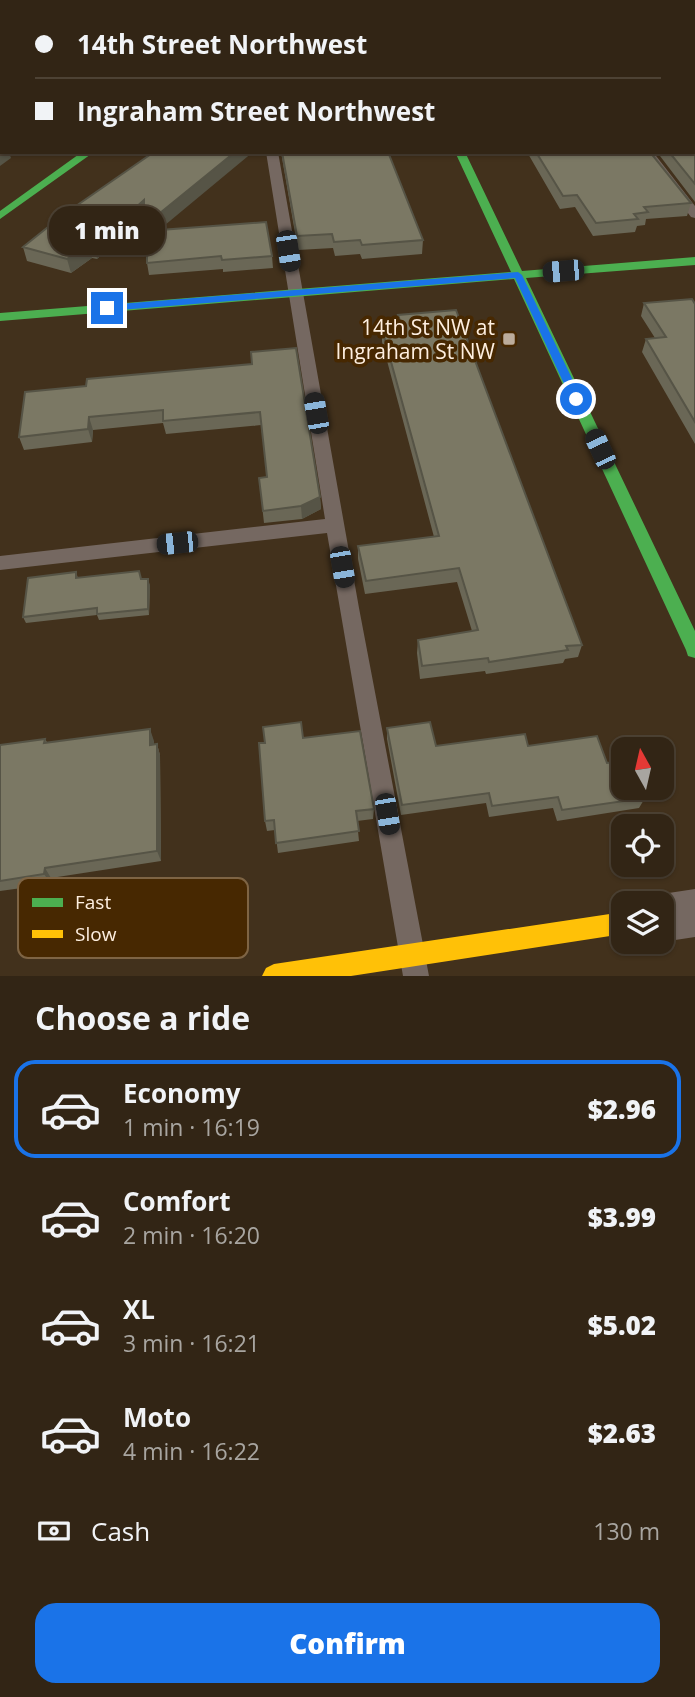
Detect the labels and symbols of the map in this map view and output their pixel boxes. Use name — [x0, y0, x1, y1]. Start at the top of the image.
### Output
callout: 1 min — [49, 206, 165, 256]
car — [275, 229, 302, 273]
car — [542, 259, 585, 283]
route end — [91, 292, 123, 324]
place label: 14th St NW at Ingraham St NW — [336, 313, 496, 365]
marker: 14th St NW at Ingraham St NW — [501, 331, 517, 347]
route start — [560, 383, 592, 415]
car — [303, 390, 330, 436]
car — [582, 426, 619, 472]
car — [156, 530, 199, 556]
car — [329, 544, 356, 590]
north arrow — [611, 737, 674, 800]
car — [374, 791, 401, 837]
legend — [18, 878, 248, 958]
text: Fast — [75, 889, 111, 915]
text: Slow — [75, 921, 117, 947]

